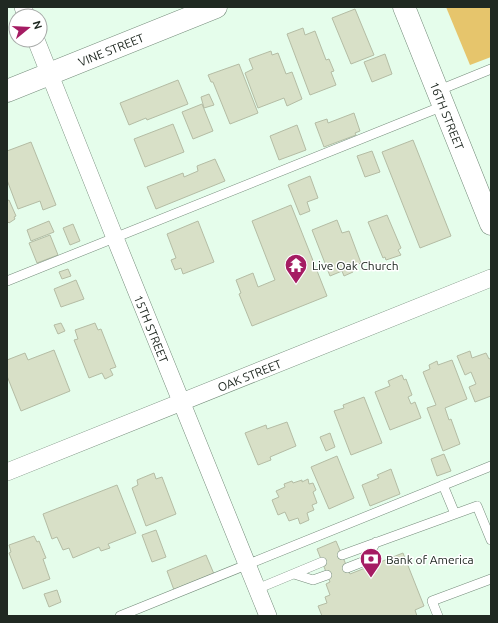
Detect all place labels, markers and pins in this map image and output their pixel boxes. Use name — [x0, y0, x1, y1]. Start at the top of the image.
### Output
temple icon: Live Oak Church — [283, 252, 309, 285]
place label: Live Oak Church — [312, 259, 399, 272]
bank icon: Bank of America — [358, 546, 384, 579]
place label: Bank of America — [386, 553, 474, 566]

